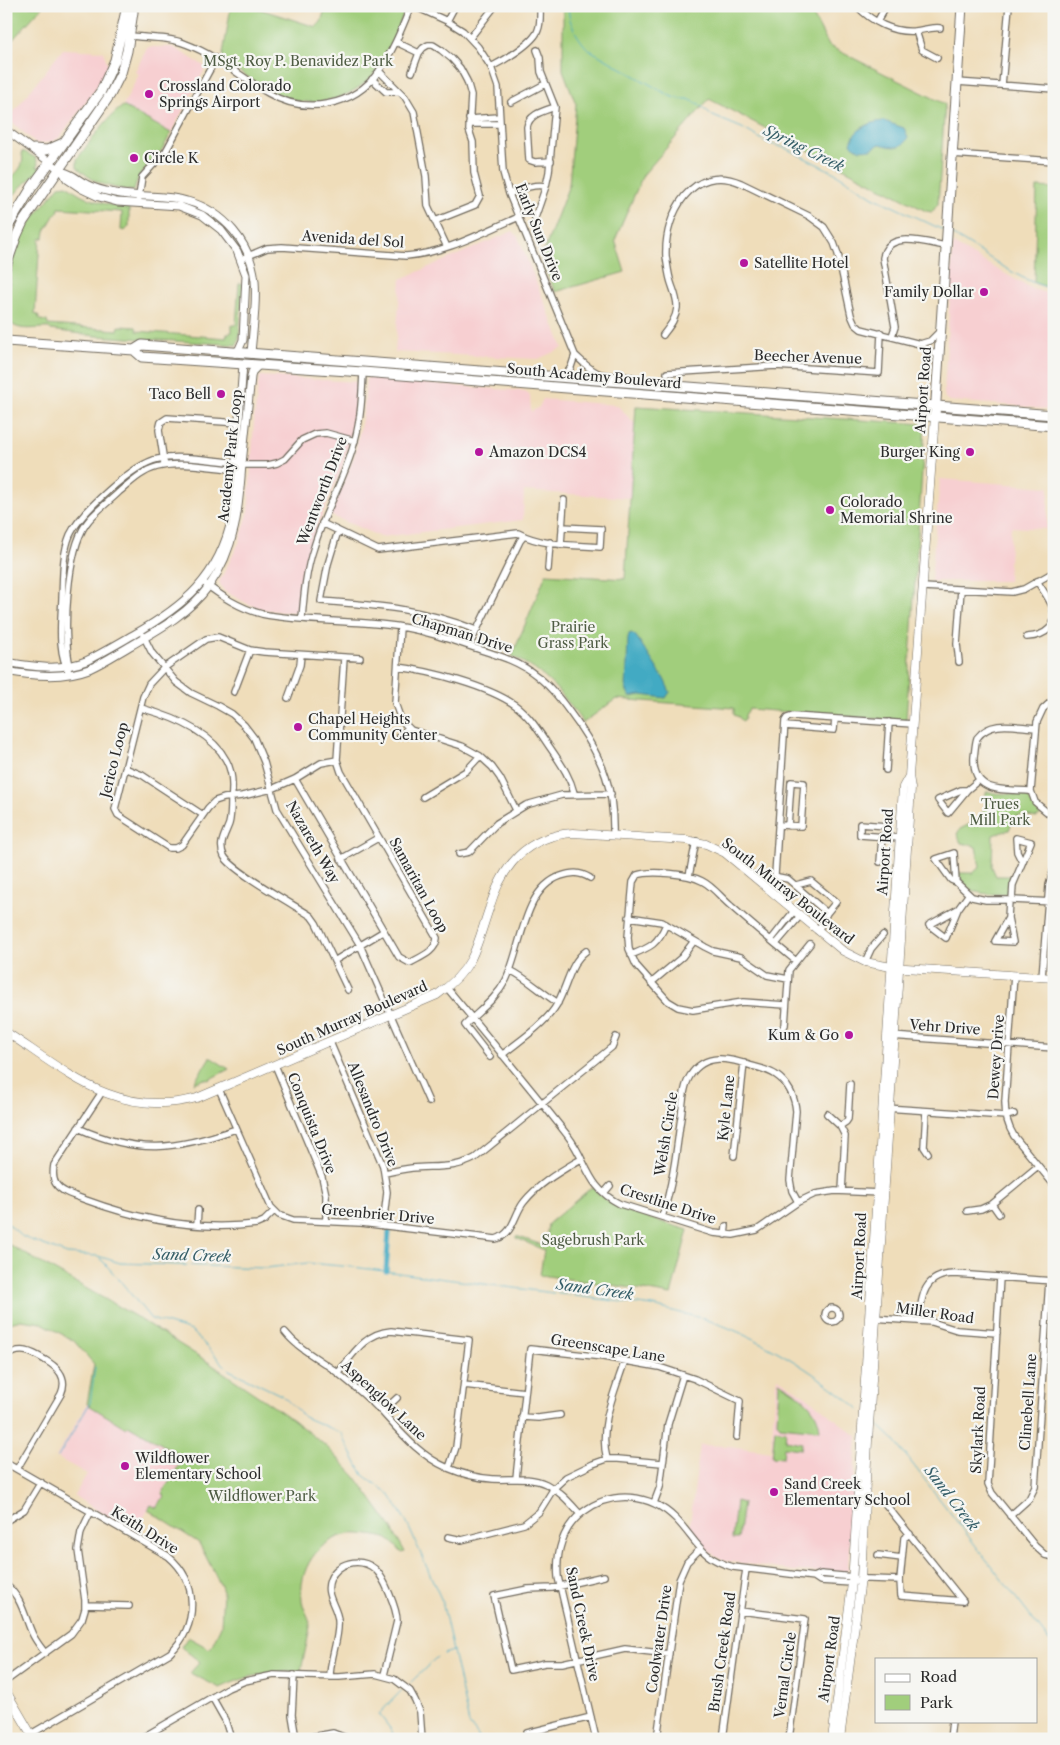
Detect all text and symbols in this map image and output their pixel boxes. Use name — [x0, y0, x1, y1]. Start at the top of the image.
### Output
park label: MSgt. Roy P. Benavidez Park — [203, 52, 394, 70]
place label: Crossland Colorado Springs Airport — [159, 77, 291, 111]
marker: Crossland Colorado Springs Airport — [143, 88, 155, 100]
water label: Spring Creek — [760, 120, 848, 176]
place label: Circle K — [144, 149, 200, 167]
marker: Circle K — [128, 152, 140, 164]
street label: Early Sun Drive — [511, 180, 567, 284]
street label: Avenida del Sol — [300, 226, 405, 252]
place label: Satellite Hotel — [754, 254, 849, 272]
marker: Satellite Hotel — [738, 257, 750, 269]
place label: Family Dollar — [884, 283, 974, 301]
marker: Family Dollar — [978, 286, 990, 298]
street label: Beecher Avenue — [754, 346, 862, 368]
street label: Airport Road — [911, 346, 935, 435]
street label: South Academy Boulevard — [506, 359, 682, 393]
place label: Taco Bell — [149, 385, 211, 403]
street label: Academy Park Loop — [214, 388, 246, 524]
marker: Taco Bell — [215, 388, 227, 400]
street label: Wentworth Drive — [293, 434, 351, 549]
place label: Amazon DCS4 — [488, 443, 587, 461]
place label: Burger King — [880, 443, 961, 461]
marker: Amazon DCS4 — [473, 446, 485, 458]
marker: Burger King — [964, 446, 976, 458]
place label: Colorado Memorial Shrine — [840, 493, 953, 527]
marker: Colorado Memorial Shrine — [824, 504, 836, 516]
street label: Chapman Drive — [409, 609, 515, 657]
park label: Prairie Grass Park — [538, 618, 609, 652]
place label: Chapel Heights Community Center — [308, 710, 437, 744]
street label: Jerico Loop — [95, 720, 132, 802]
marker: Chapel Heights Community Center — [292, 721, 304, 733]
park label: Trues Mill Park — [970, 795, 1031, 829]
street label: Nazareth Way — [282, 797, 344, 887]
street label: Airport Road — [873, 808, 897, 897]
street label: Samaritan Loop — [385, 834, 453, 936]
street label: South Murray Boulevard — [718, 834, 858, 949]
street label: South Murray Boulevard — [274, 976, 431, 1059]
street label: Dewey Drive — [984, 1014, 1008, 1100]
street label: Vehr Drive — [908, 1015, 981, 1038]
place label: Kum & Go — [768, 1026, 839, 1044]
marker: Kum & Go — [843, 1029, 855, 1041]
street label: Allesandro Drive — [343, 1058, 402, 1169]
street label: Conquista Drive — [283, 1070, 341, 1176]
street label: Kyle Lane — [714, 1074, 738, 1142]
street label: Welsh Circle — [650, 1091, 682, 1178]
street label: Crestline Drive — [617, 1180, 719, 1228]
street label: Greenbrier Drive — [321, 1200, 436, 1228]
street label: Airport Road — [848, 1212, 870, 1301]
park label: Sagebrush Park — [542, 1231, 645, 1249]
water label: Sand Creek — [152, 1244, 231, 1266]
water label: Sand Creek — [554, 1274, 635, 1304]
street label: Miller Road — [895, 1299, 976, 1327]
street label: Greenscape Lane — [549, 1330, 667, 1366]
street label: Clinebell Lane — [1016, 1353, 1040, 1451]
street label: Aspenglow Lane — [337, 1355, 430, 1444]
street label: Skylark Road — [967, 1385, 989, 1474]
place label: Wildflower Elementary School — [134, 1449, 261, 1483]
marker: Wildflower Elementary School — [119, 1460, 131, 1472]
water label: Sand Creek — [920, 1461, 984, 1535]
place label: Sand Creek Elementary School — [784, 1475, 910, 1509]
marker: Sand Creek Elementary School — [768, 1486, 780, 1498]
park label: Wildflower Park — [207, 1487, 317, 1505]
street label: Keith Drive — [108, 1502, 182, 1558]
street label: Sand Creek Drive — [562, 1565, 604, 1683]
street label: Coolwater Drive — [642, 1584, 676, 1694]
street label: Brush Creek Road — [705, 1590, 739, 1713]
street label: Airport Road — [814, 1614, 844, 1704]
street label: Vernal Circle — [770, 1631, 800, 1720]
legend — [875, 1658, 1038, 1722]
text: Road — [920, 1667, 957, 1686]
text: Park — [920, 1693, 954, 1712]

